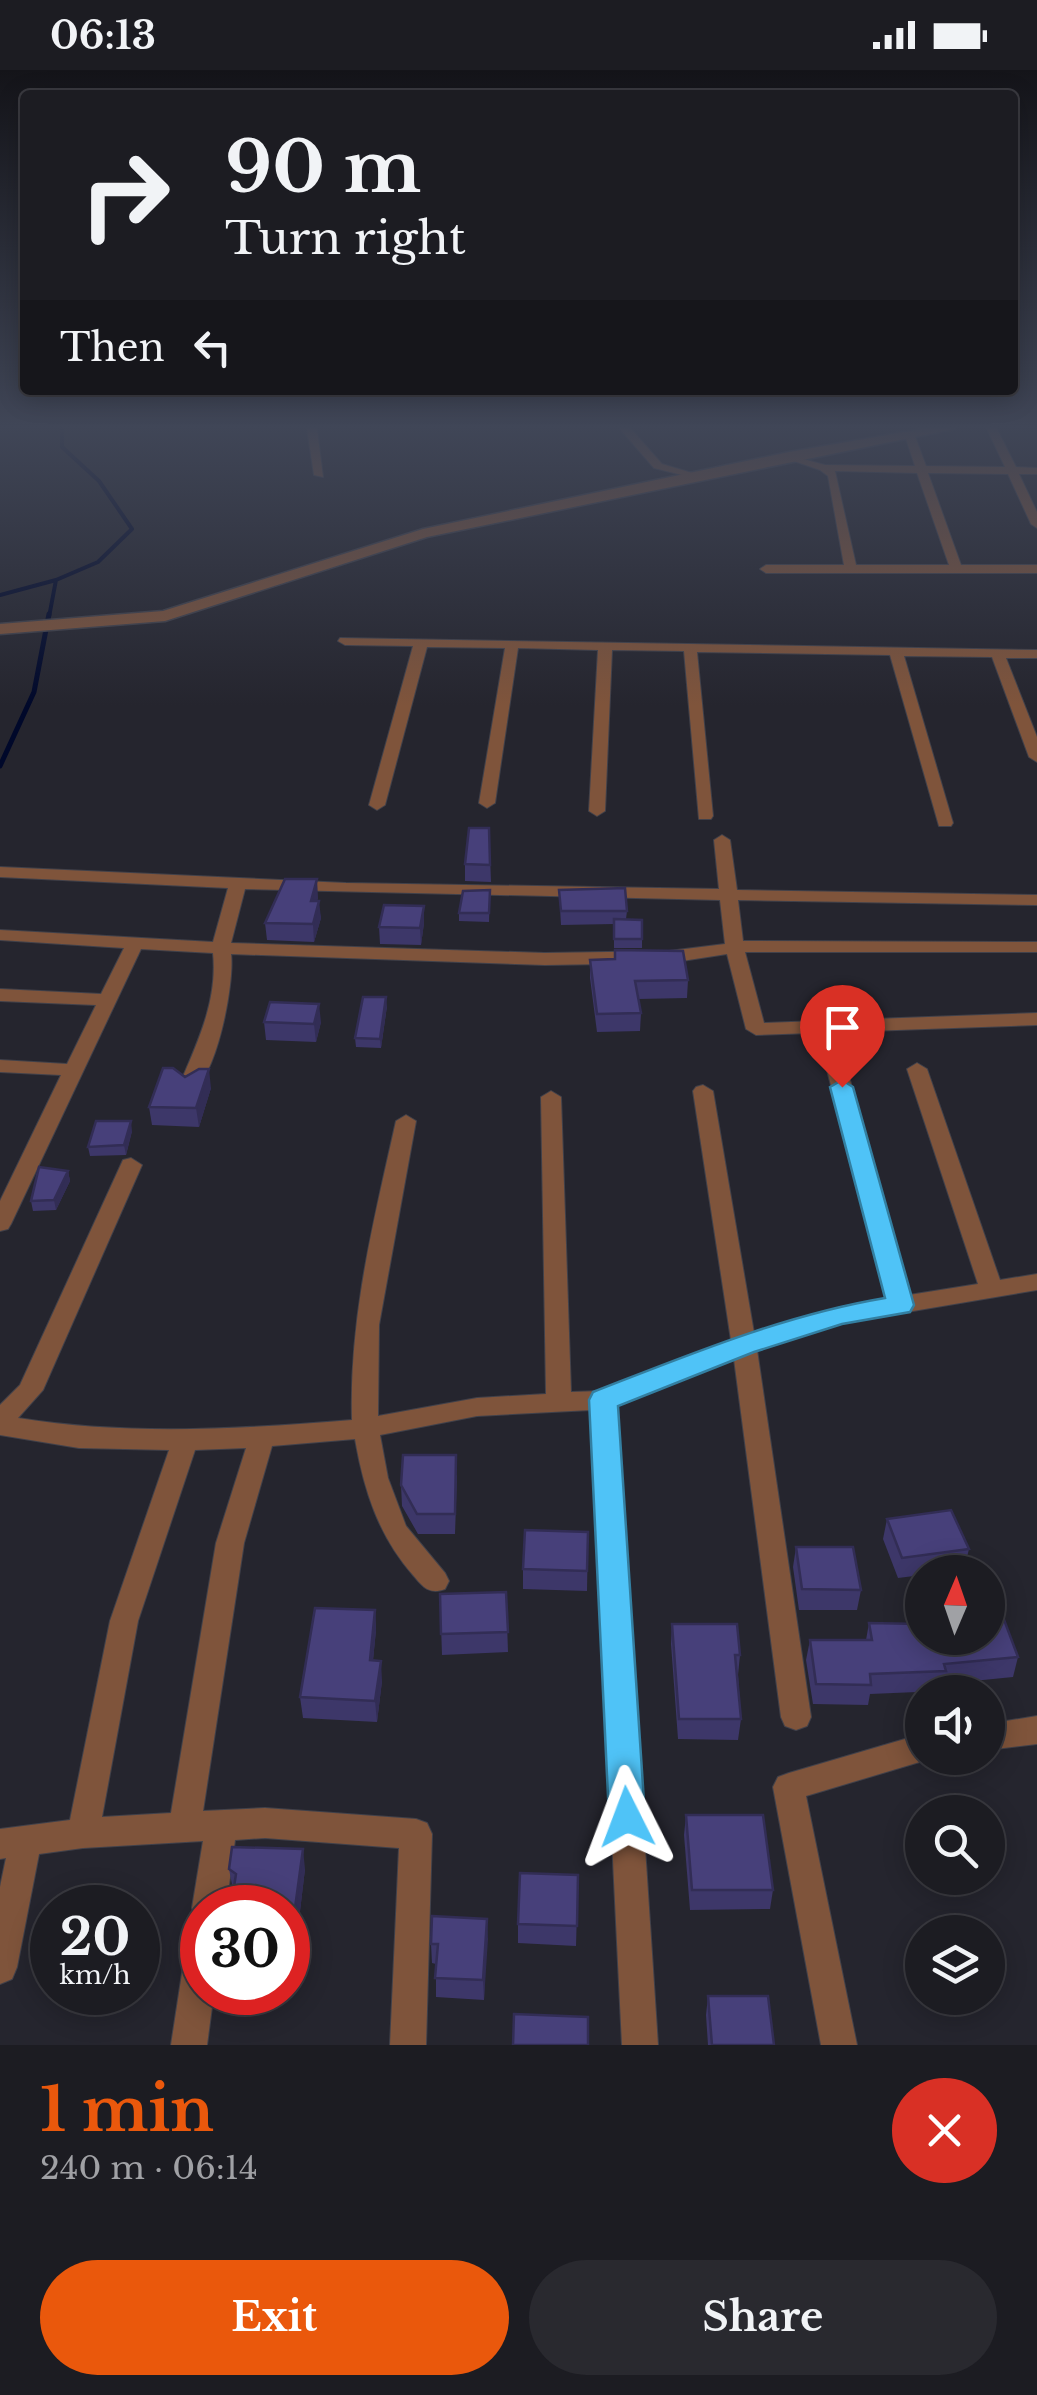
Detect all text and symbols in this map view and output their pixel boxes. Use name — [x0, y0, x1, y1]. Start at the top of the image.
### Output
text: 06:13 — [50, 12, 156, 59]
text: 90 m — [225, 124, 421, 211]
icon: right — [60, 130, 190, 260]
text: Turn right — [225, 210, 466, 266]
icon: left — [185, 320, 240, 375]
text: Then — [60, 324, 165, 371]
pin — [800, 985, 885, 1088]
icon: arrive — [815, 1000, 870, 1055]
north arrow — [905, 1555, 1005, 1655]
map controls — [905, 1555, 1005, 2015]
button: sound — [905, 1675, 1005, 1775]
position arrow — [575, 1765, 679, 1869]
button: search — [905, 1795, 1005, 1895]
speed limit sign: 30 — [180, 1885, 310, 2015]
text: 20 — [60, 1906, 130, 1969]
button: layers — [905, 1915, 1005, 2015]
text: km/h — [60, 1960, 130, 1991]
text: 1 min — [40, 2073, 214, 2147]
button: close — [892, 2078, 997, 2183]
text: 240 m · 06:14 — [40, 2148, 258, 2188]
button: Exit — [40, 2260, 509, 2375]
button: Share — [529, 2260, 997, 2375]

